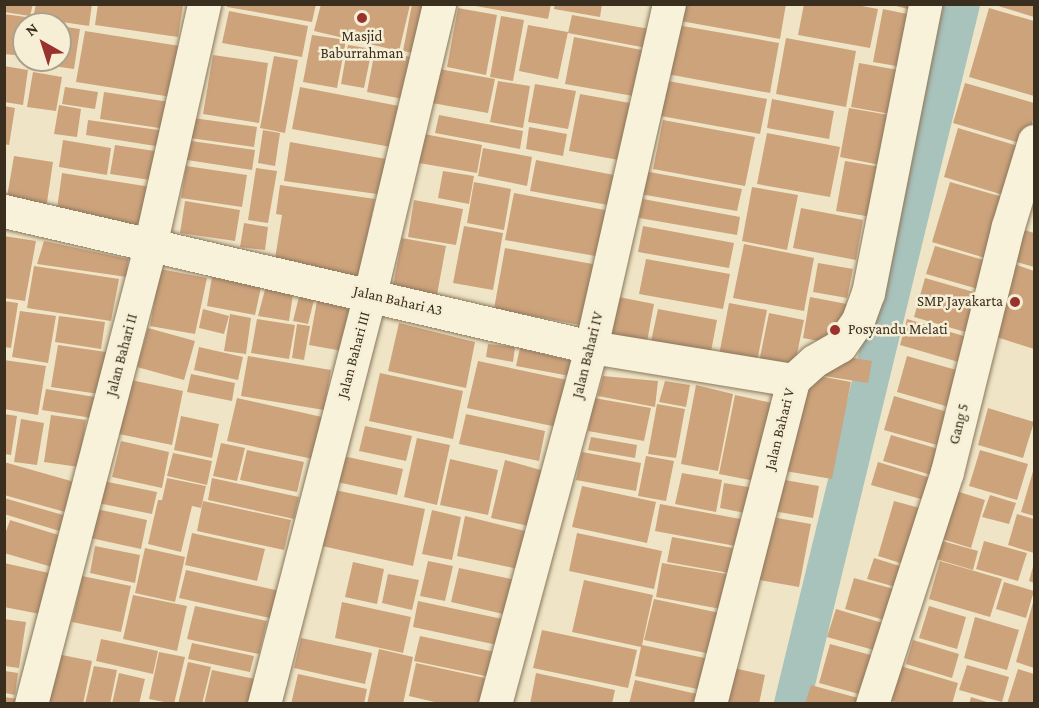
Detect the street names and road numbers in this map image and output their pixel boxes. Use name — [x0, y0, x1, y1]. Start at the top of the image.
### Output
street label: Jalan Bahari A3 — [352, 282, 444, 320]
street label: Jalan Bahari III — [334, 310, 374, 400]
street label: Jalan Bahari IV — [569, 310, 607, 400]
street label: Jalan Bahari II — [102, 312, 142, 398]
street label: Jalan Bahari V — [761, 386, 799, 472]
street label: Gang 5 — [945, 402, 973, 446]

